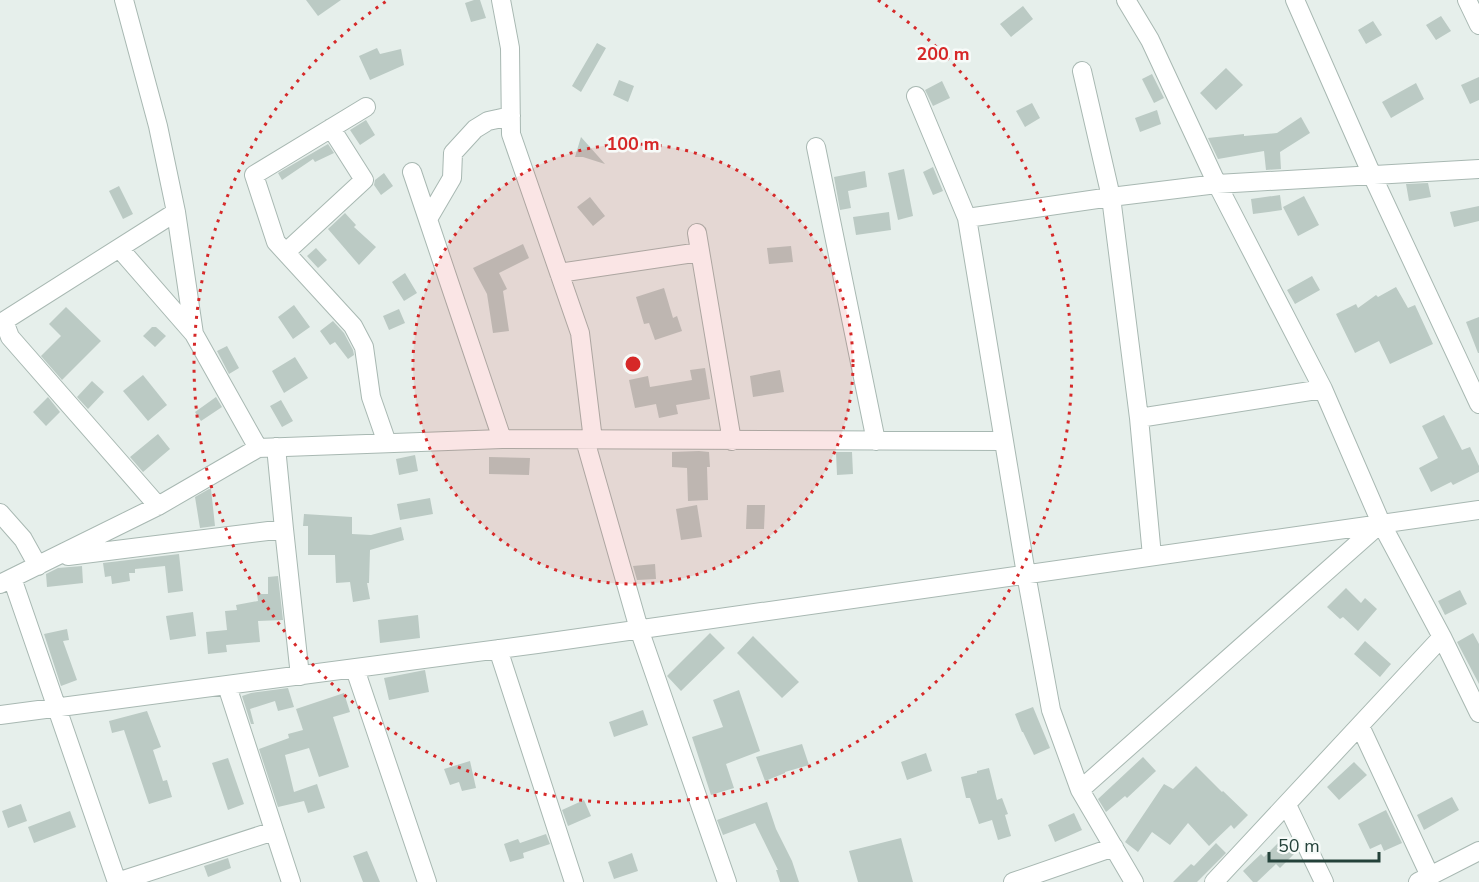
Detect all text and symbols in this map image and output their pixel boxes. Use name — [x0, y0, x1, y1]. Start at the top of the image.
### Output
text: 200 m — [916, 42, 970, 66]
text: 100 m — [606, 132, 660, 156]
centre of rings — [623, 354, 643, 374]
scale bar — [1269, 825, 1378, 863]
text: 50 m — [1278, 834, 1320, 858]

